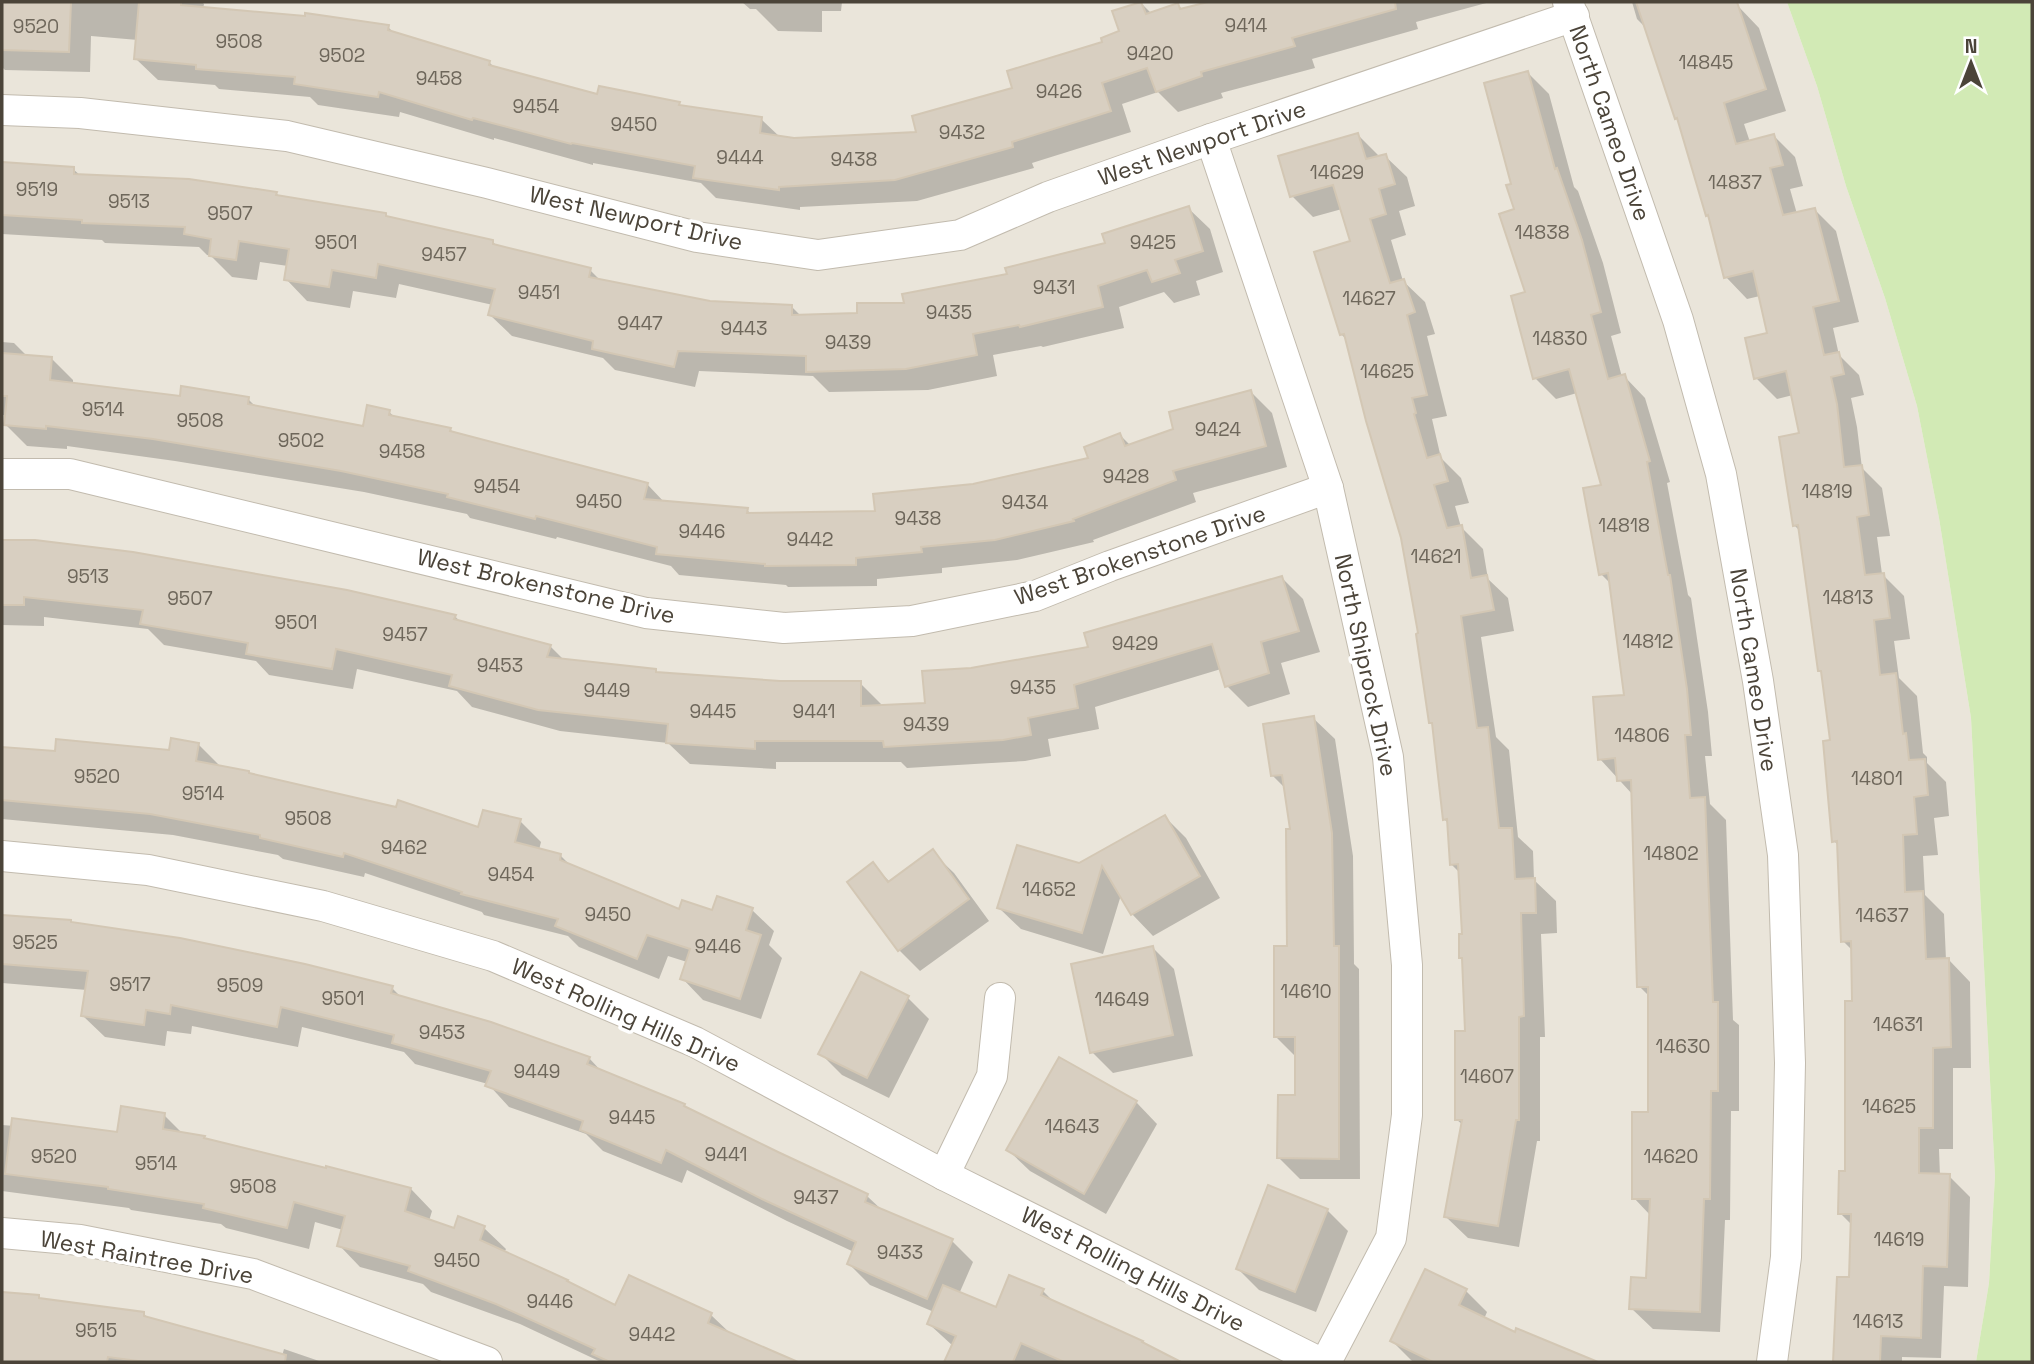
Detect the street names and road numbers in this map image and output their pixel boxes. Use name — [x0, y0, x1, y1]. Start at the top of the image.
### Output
street label: North Cameo Drive — [1562, 21, 1658, 225]
street label: West Newport Drive — [1094, 93, 1310, 193]
street label: West Newport Drive — [526, 179, 746, 257]
street label: West Brokenstone Drive — [1010, 498, 1270, 612]
street label: West Brokenstone Drive — [414, 542, 678, 630]
street label: North Shiprock Drive — [1328, 551, 1404, 779]
street label: North Cameo Drive — [1723, 566, 1785, 774]
street label: West Rolling Hills Drive — [507, 951, 745, 1079]
street label: West Rolling Hills Drive — [1016, 1199, 1250, 1339]
street label: West Raintree Drive — [38, 1223, 256, 1291]

